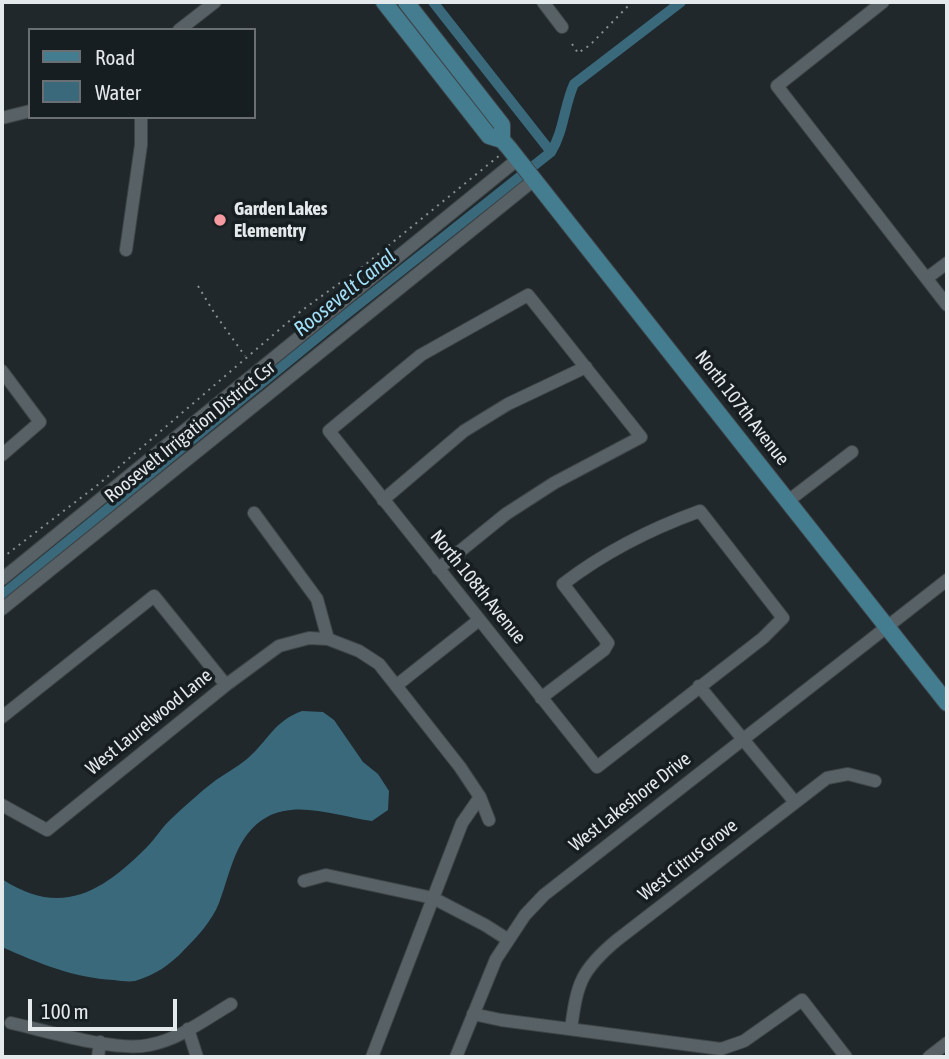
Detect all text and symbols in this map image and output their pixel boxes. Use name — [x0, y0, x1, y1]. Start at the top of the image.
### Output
legend — [28, 28, 256, 119]
text: Road — [95, 45, 135, 69]
text: Water — [95, 80, 141, 104]
place label: Garden Lakes Elementry — [234, 198, 327, 242]
marker: Garden Lakes Elementry — [212, 212, 228, 228]
water label: Roosevelt Canal — [289, 244, 401, 342]
street label: North 107th Avenue — [690, 346, 794, 470]
street label: Roosevelt Irrigation District Csr — [100, 356, 280, 508]
street label: North 108th Avenue — [425, 526, 531, 648]
street label: West Laurelwood Lane — [81, 664, 217, 780]
street label: West Lakeshore Drive — [565, 747, 695, 857]
street label: West Citrus Grove — [634, 814, 742, 906]
scale bar — [32, 986, 180, 1030]
text: 100 m — [41, 999, 89, 1023]

